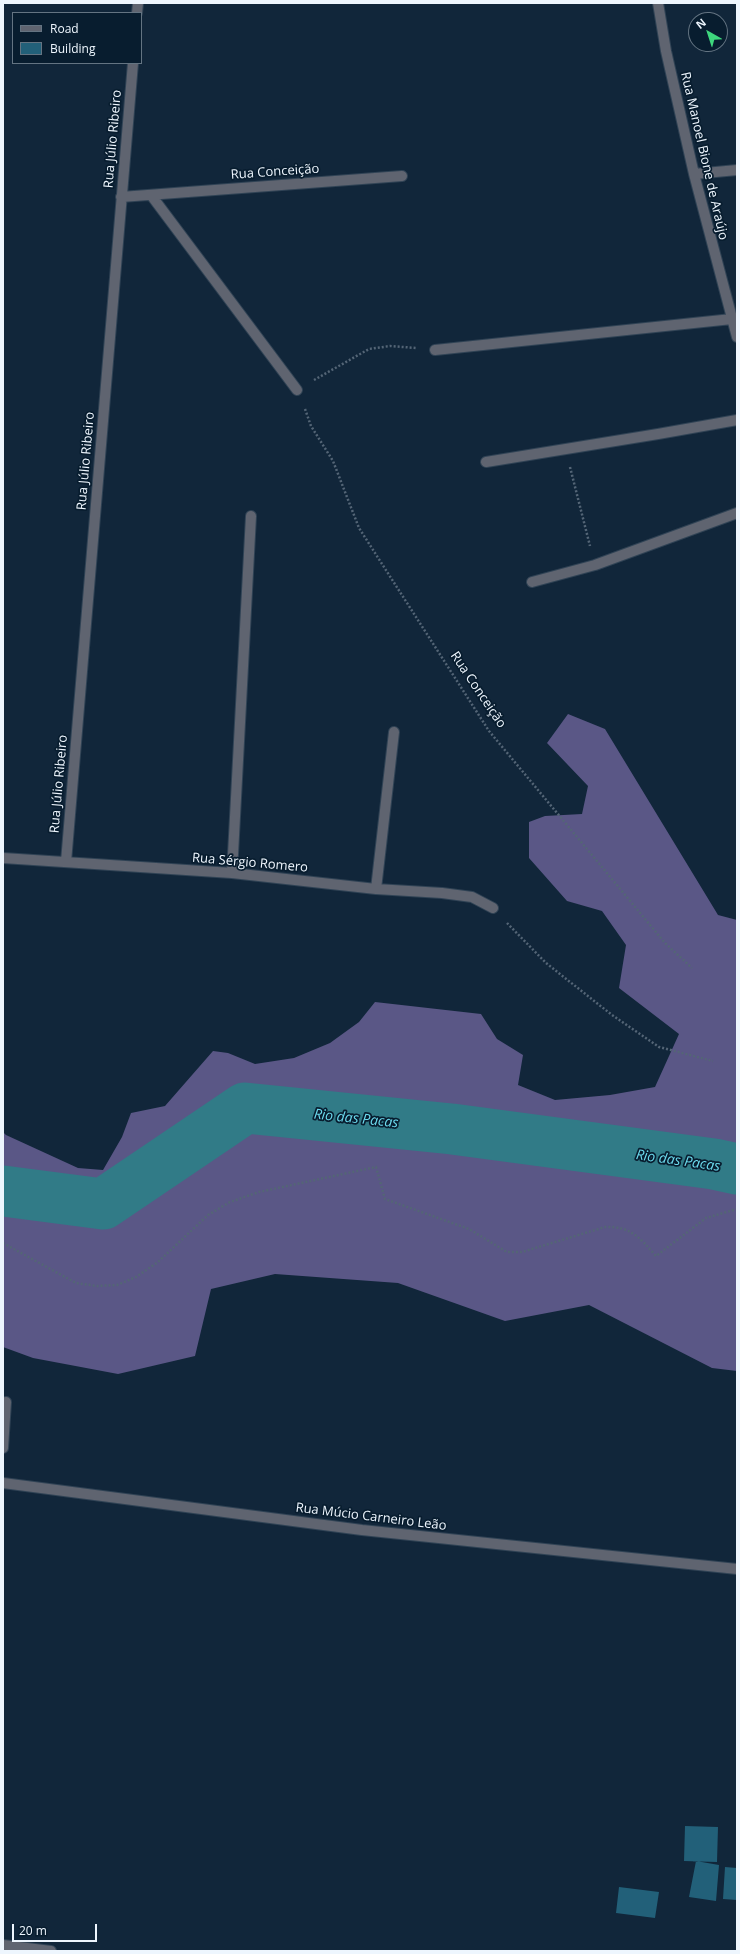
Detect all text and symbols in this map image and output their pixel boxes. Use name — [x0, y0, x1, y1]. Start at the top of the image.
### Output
legend — [12, 12, 142, 64]
north arrow — [688, 12, 728, 52]
text: N — [693, 14, 709, 32]
text: Road — [50, 20, 79, 37]
text: Building — [50, 40, 95, 57]
street label: Rua Manoel Bione de Araújo — [677, 71, 731, 241]
street label: Rua Júlio Ribeiro — [101, 89, 125, 189]
street label: Rua Conceição — [230, 161, 320, 183]
street label: Rua Júlio Ribeiro — [74, 411, 98, 511]
street label: Rua Conceição — [447, 649, 509, 731]
street label: Rua Júlio Ribeiro — [47, 734, 71, 834]
street label: Rua Sérgio Romero — [191, 850, 309, 876]
water label: Rio das Pacas — [313, 1106, 399, 1132]
water label: Rio das Pacas — [635, 1147, 721, 1175]
street label: Rua Múcio Carneiro Leão — [295, 1500, 447, 1534]
scale bar — [14, 1916, 99, 1942]
text: 20 m — [19, 1922, 47, 1939]

